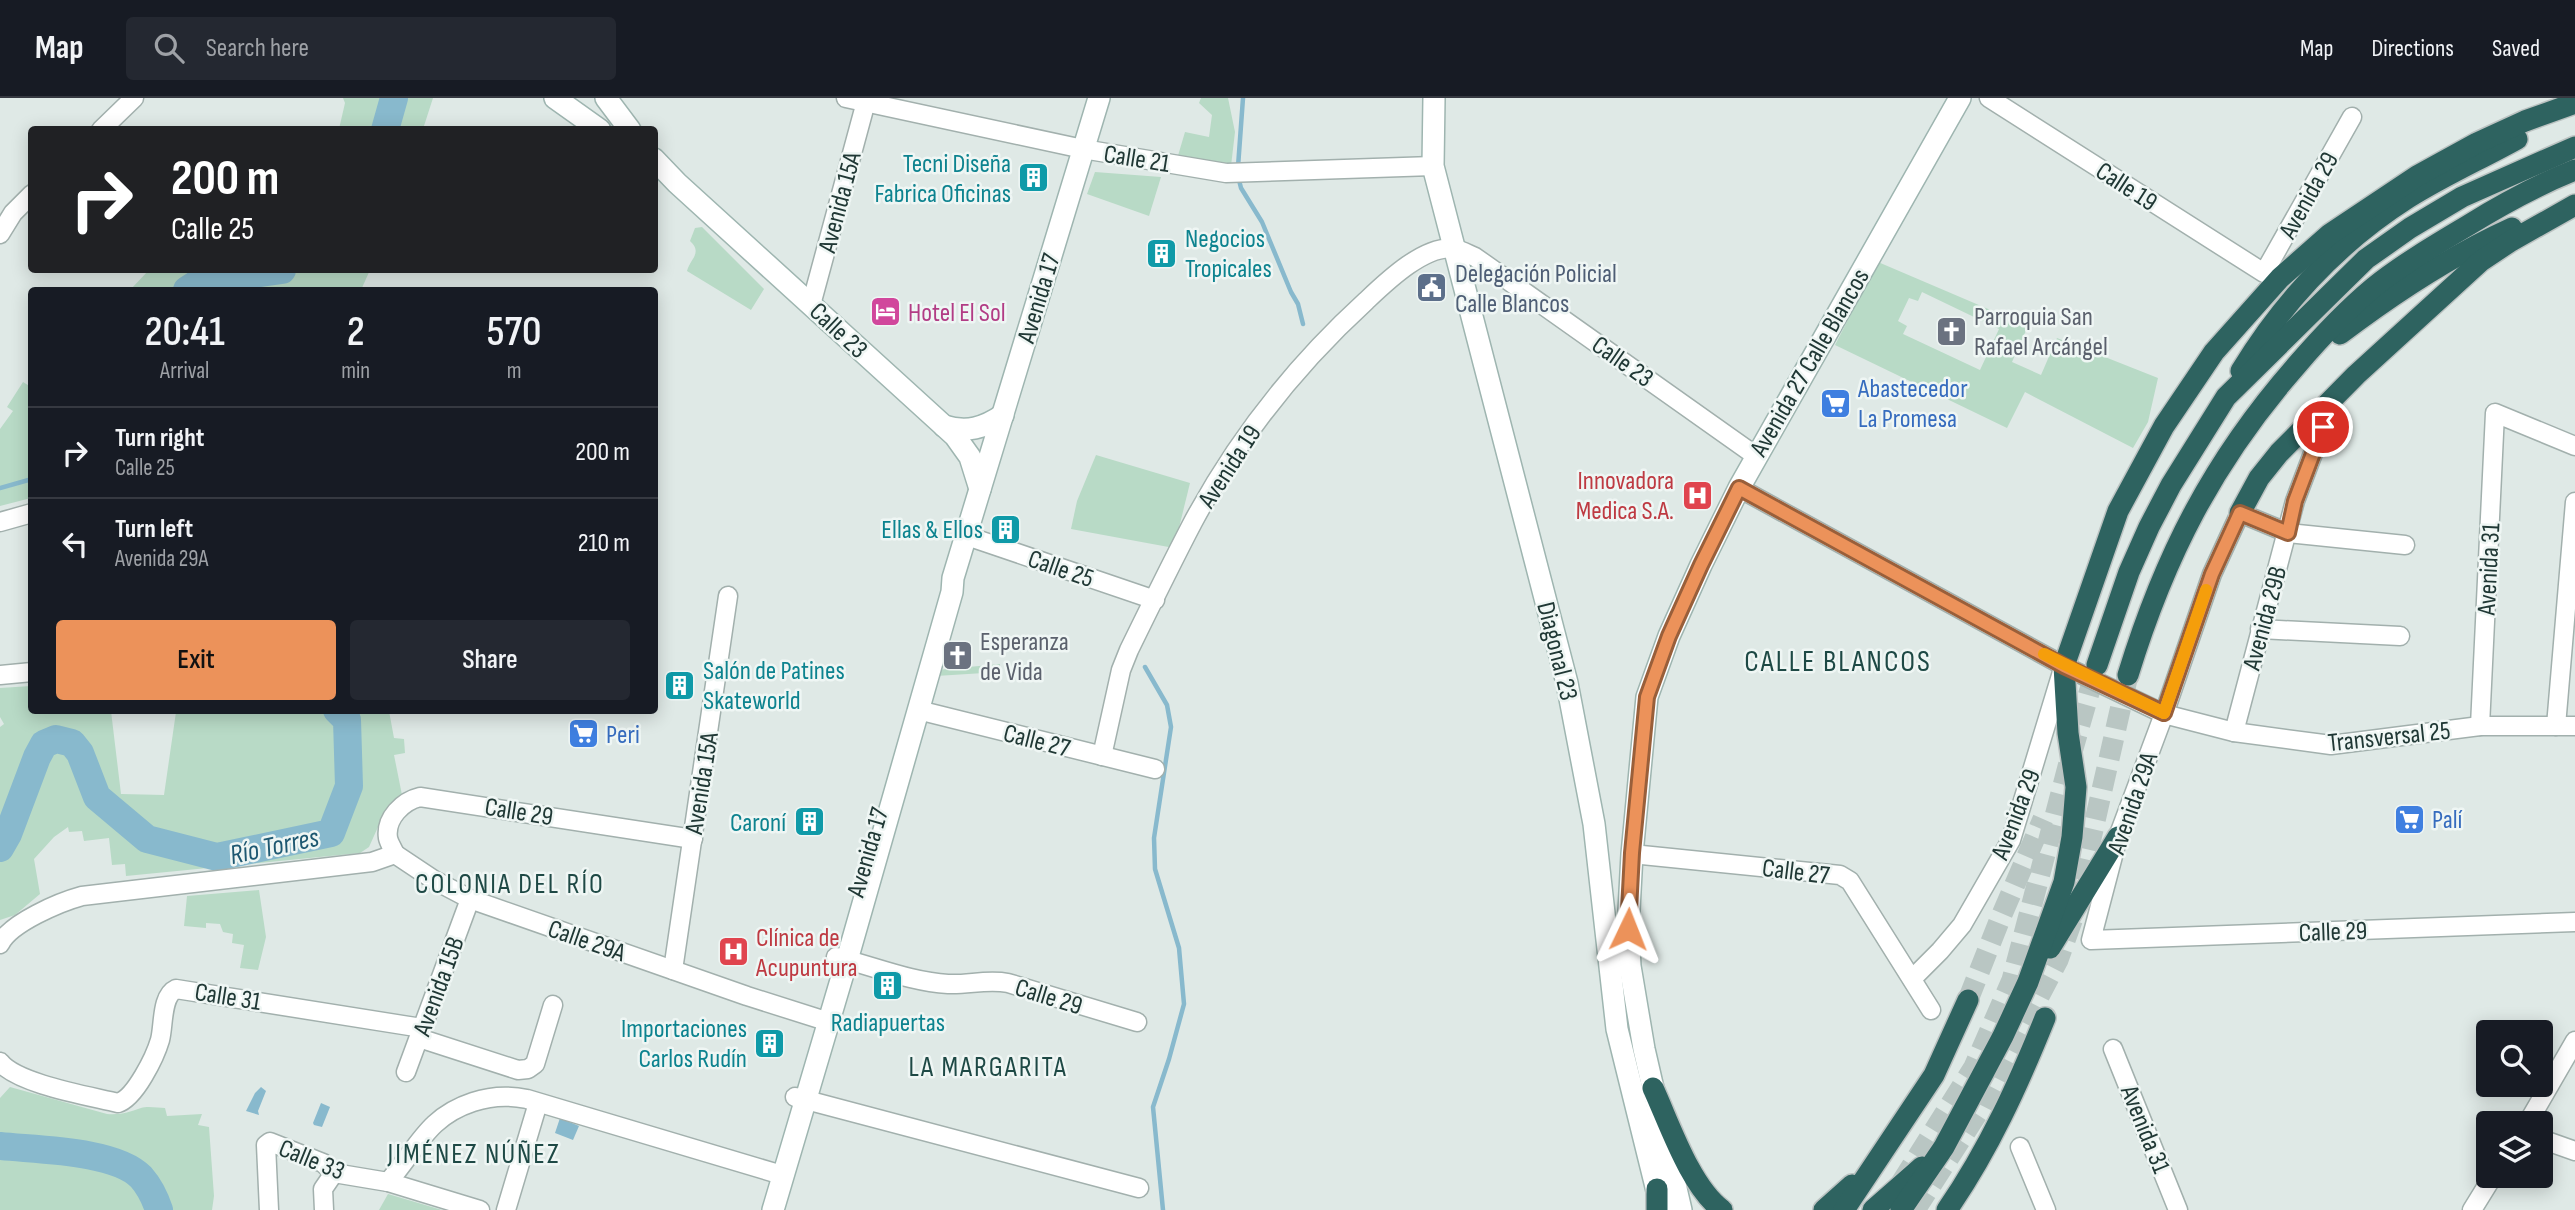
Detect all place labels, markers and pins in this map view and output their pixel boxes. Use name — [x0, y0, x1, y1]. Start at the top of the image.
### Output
place label: Tecni Diseña Fabrica Oficinas — [874, 149, 1011, 210]
building icon: Tecni Diseña Fabrica Oficinas — [1017, 161, 1051, 195]
place label: Negocios Tropicales — [1185, 224, 1272, 285]
building icon: Negocios Tropicales — [1145, 236, 1179, 270]
place label: Delegación Policial Calle Blancos — [1455, 259, 1617, 320]
public building icon: Delegación Policial Calle Blancos — [1415, 271, 1449, 305]
hotel icon: Hotel El Sol — [868, 295, 902, 329]
place label: Hotel El Sol — [908, 298, 1006, 329]
place label: Parroquia San Rafael Arcángel — [1974, 302, 2108, 363]
church icon: Parroquia San Rafael Arcángel — [1934, 314, 1968, 348]
place label: Abastecedor La Promesa — [1857, 374, 1968, 435]
supermarket icon: Abastecedor La Promesa — [1818, 386, 1852, 420]
pin — [2293, 397, 2353, 457]
place label: Innovadora Medica S.A. — [1576, 466, 1674, 527]
hospital icon: Innovadora Medica S.A. — [1680, 478, 1714, 512]
building icon: Ellas & Ellos — [989, 512, 1023, 546]
place label: Ellas & Ellos — [881, 515, 983, 546]
place label: Esperanza de Vida — [980, 627, 1069, 688]
church icon: Esperanza de Vida — [940, 639, 974, 673]
place label: Salón de Patines Skateworld — [703, 656, 845, 717]
building icon: Salón de Patines Skateworld — [663, 668, 697, 702]
supermarket icon: Peri — [566, 717, 600, 751]
place label: Peri — [606, 720, 640, 751]
supermarket icon: Palí — [2392, 802, 2426, 836]
building icon: Caroní — [792, 805, 826, 839]
place label: Palí — [2432, 805, 2462, 836]
place label: Caroní — [730, 808, 786, 839]
place label: Clínica de Acupuntura — [755, 923, 858, 984]
hospital icon: Clínica de Acupuntura — [716, 935, 750, 969]
building icon: Radiapuertas — [871, 969, 905, 1003]
place label: Radiapuertas — [831, 1008, 945, 1039]
place label: Importaciones Carlos Rudín — [621, 1014, 747, 1075]
building icon: Importaciones Carlos Rudín — [753, 1026, 787, 1060]

